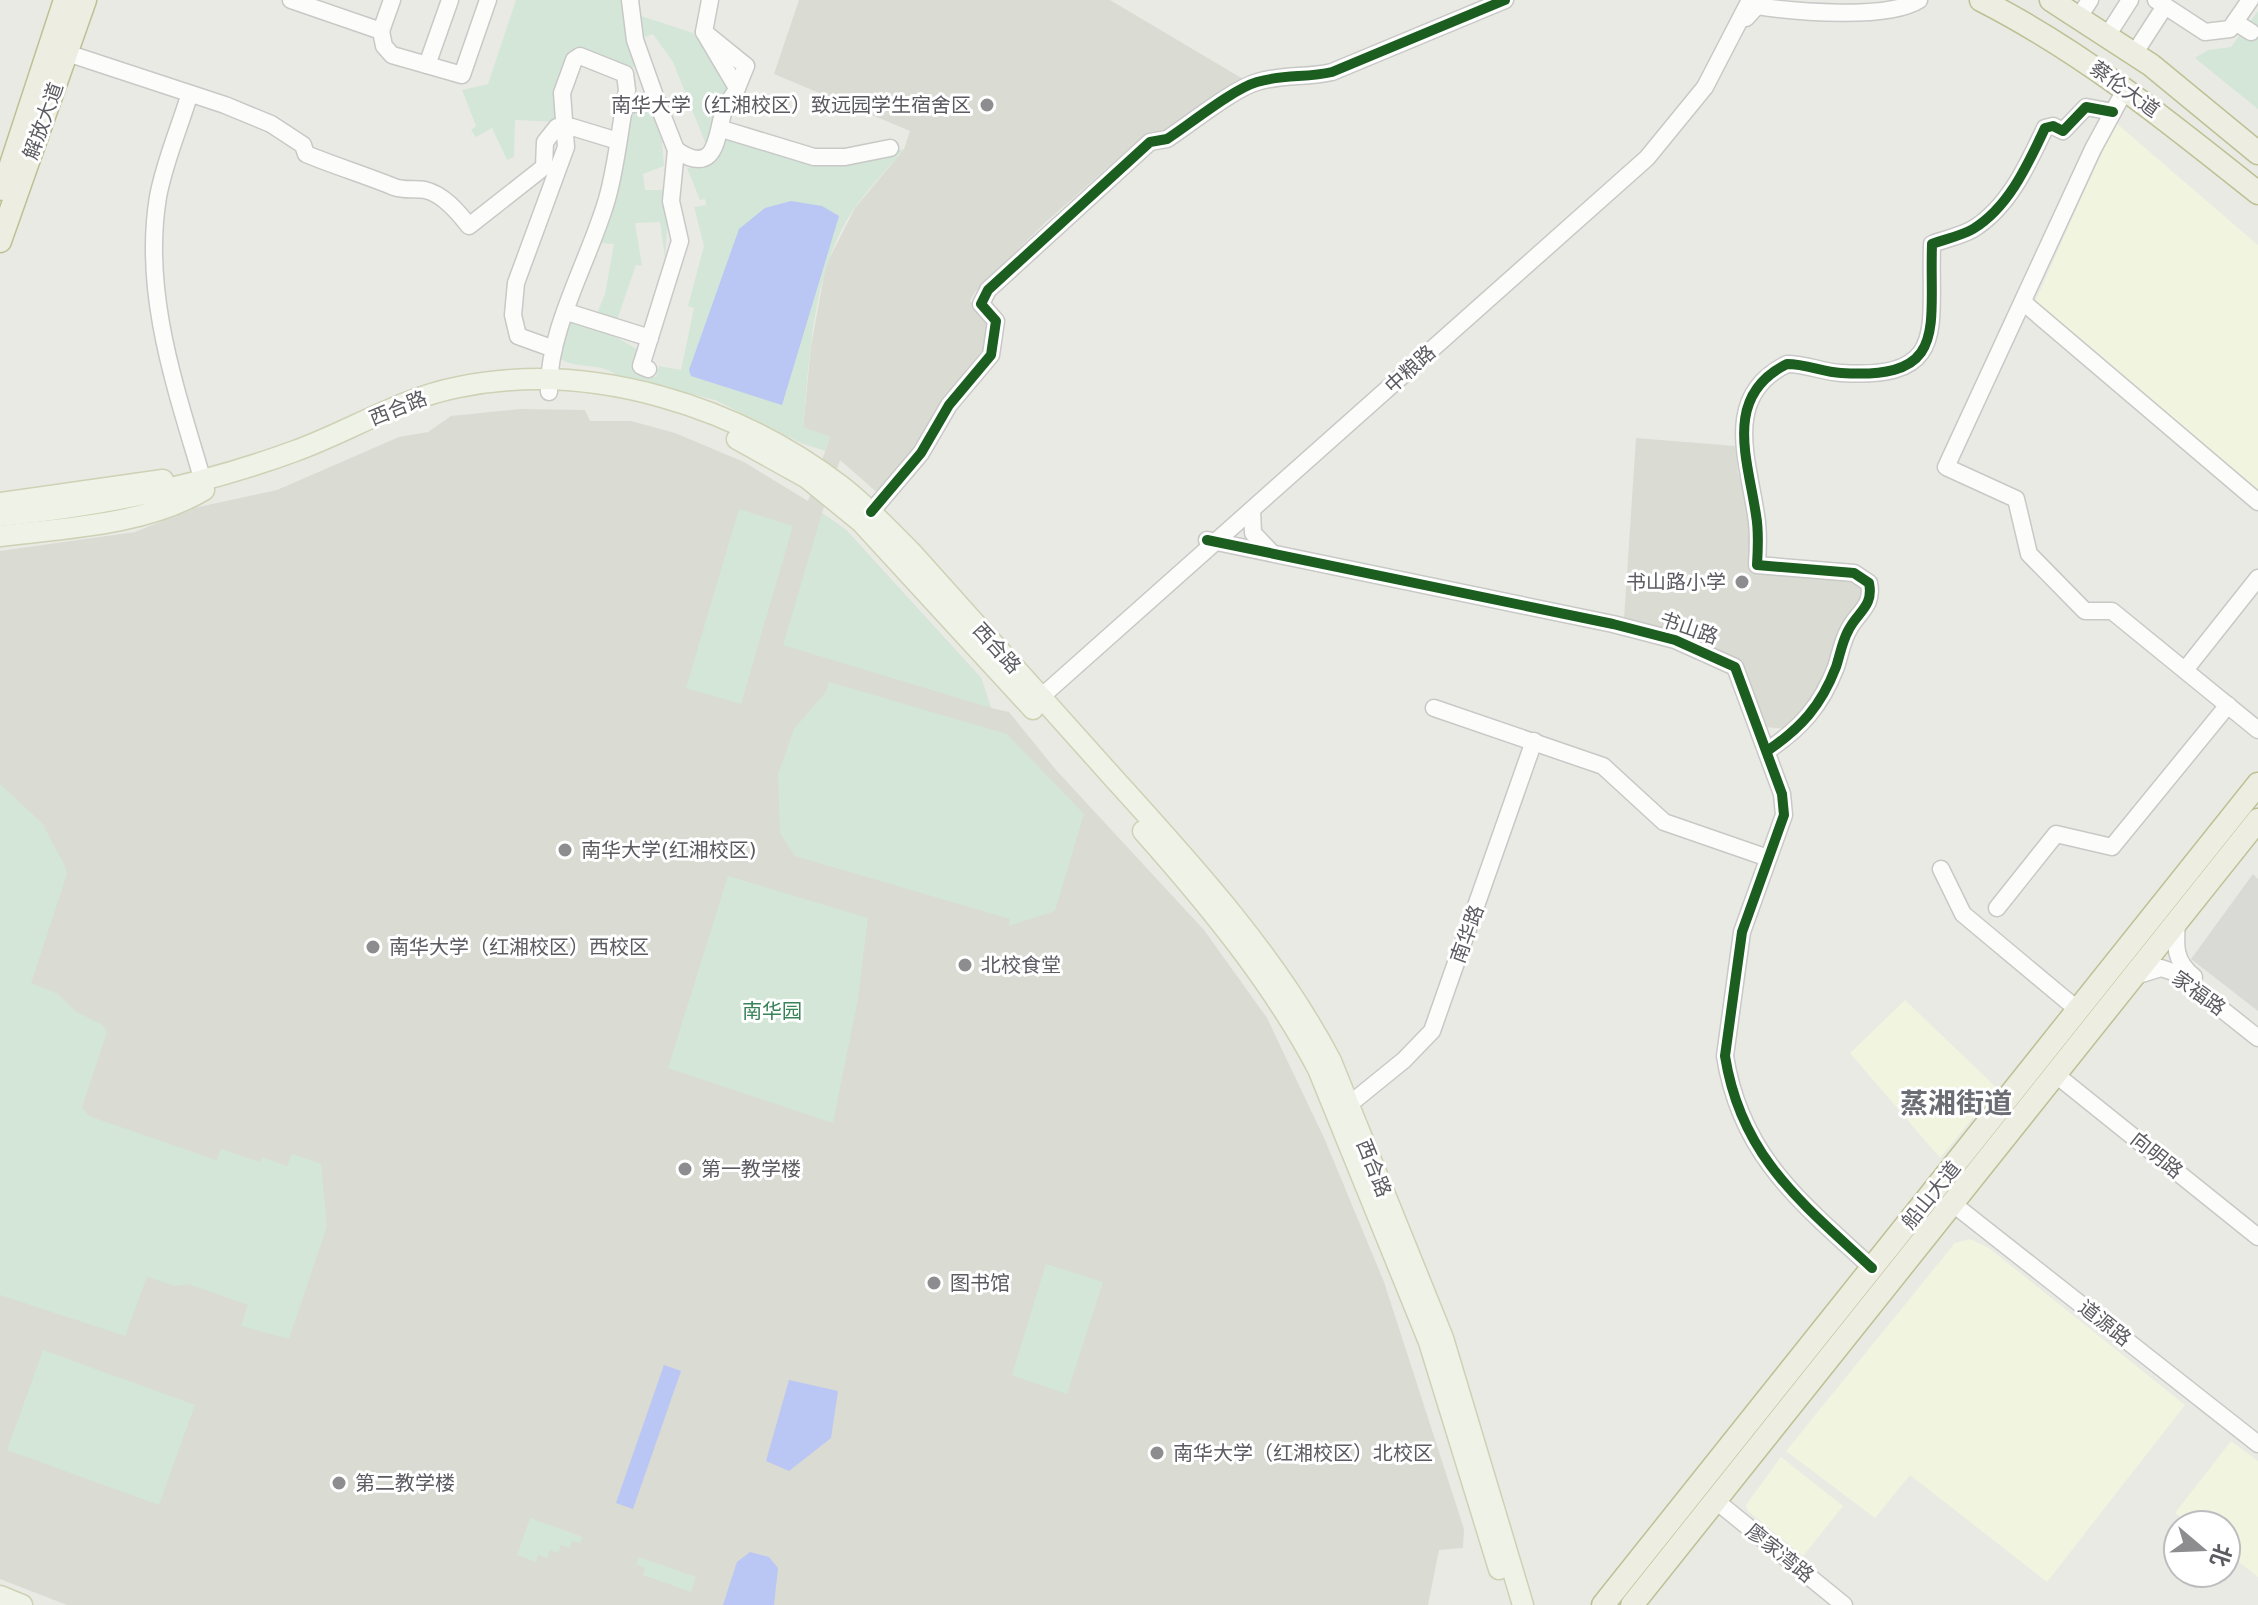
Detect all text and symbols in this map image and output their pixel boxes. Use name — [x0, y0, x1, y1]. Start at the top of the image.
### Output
street label: 蔡伦大道 — [2086, 56, 2164, 122]
street label: 解放大道 — [18, 79, 68, 163]
place label: 南华大学（红湘校区）致远园学生宿舍区 — [611, 93, 971, 117]
marker: 南华大学（红湘校区）致远园学生宿舍区 — [978, 96, 996, 114]
street label: 中粮路 — [1380, 340, 1440, 398]
street label: 西合路 — [366, 386, 430, 430]
place label: 书山路小学 — [1626, 570, 1726, 594]
marker: 书山路小学 — [1733, 573, 1751, 591]
street label: 书山路 — [1657, 607, 1721, 649]
street label: 西合路 — [968, 618, 1026, 678]
place label: 南华大学(红湘校区) — [581, 838, 757, 862]
marker: 南华大学(红湘校区) — [556, 841, 574, 859]
street label: 南华路 — [1445, 902, 1489, 966]
place label: 南华大学（红湘校区）西校区 — [389, 935, 649, 959]
marker: 南华大学（红湘校区）西校区 — [364, 938, 382, 956]
place label: 北校食堂 — [981, 953, 1061, 977]
marker: 北校食堂 — [956, 956, 974, 974]
street label: 家福路 — [2168, 966, 2230, 1020]
park label: 南华园 — [742, 999, 802, 1023]
district label: 蒸湘街道 — [1900, 1087, 2012, 1120]
street label: 向明路 — [2126, 1127, 2188, 1183]
street label: 西合路 — [1352, 1136, 1396, 1200]
street label: 船山大道 — [1897, 1156, 1965, 1234]
place label: 第一教学楼 — [701, 1157, 801, 1181]
marker: 第一教学楼 — [676, 1160, 694, 1178]
place label: 图书馆 — [950, 1271, 1010, 1295]
marker: 图书馆 — [925, 1274, 943, 1292]
street label: 道源路 — [2074, 1295, 2136, 1351]
place label: 南华大学（红湘校区）北校区 — [1173, 1441, 1433, 1465]
marker: 南华大学（红湘校区）北校区 — [1148, 1444, 1166, 1462]
place label: 第二教学楼 — [355, 1471, 455, 1495]
marker: 第二教学楼 — [330, 1474, 348, 1492]
north arrow — [2162, 1509, 2242, 1589]
street label: 廖家湾路 — [1741, 1519, 1819, 1587]
text: 北 — [2205, 1541, 2236, 1570]

